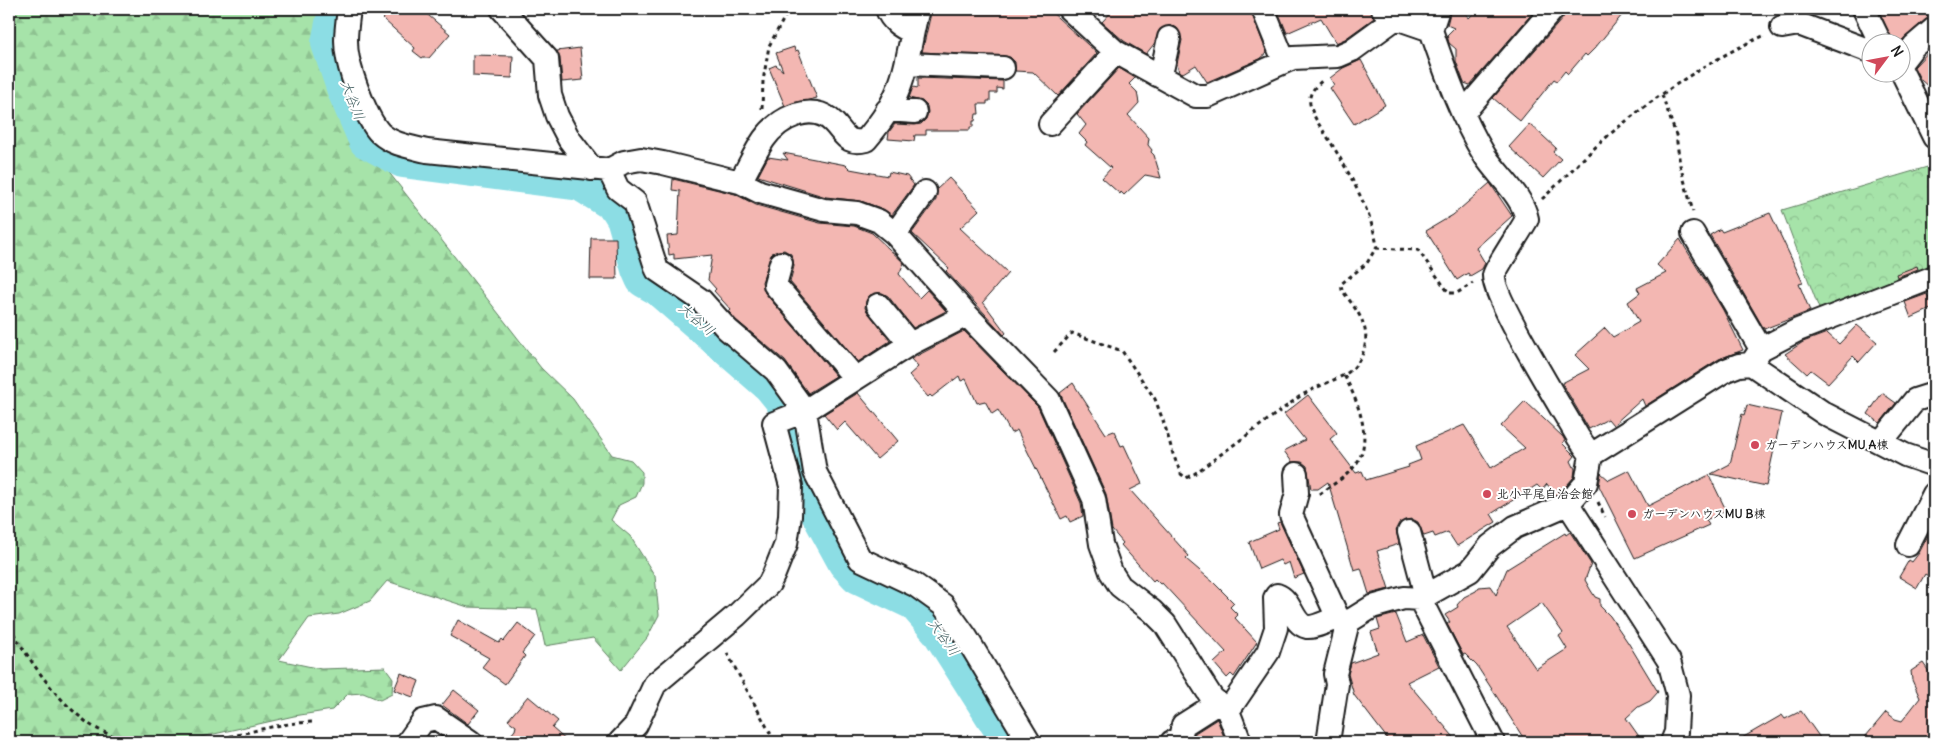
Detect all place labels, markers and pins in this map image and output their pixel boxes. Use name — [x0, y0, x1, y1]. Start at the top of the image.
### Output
place label: ガーデンハウスMU A棟 — [1765, 437, 1888, 452]
marker: ガーデンハウスMU A棟 — [1749, 439, 1761, 451]
place label: 北小平尾自治会館 — [1497, 486, 1593, 501]
marker: 北小平尾自治会館 — [1481, 488, 1493, 500]
place label: ガーデンハウスMU B棟 — [1642, 506, 1765, 521]
marker: ガーデンハウスMU B棟 — [1626, 508, 1638, 520]

